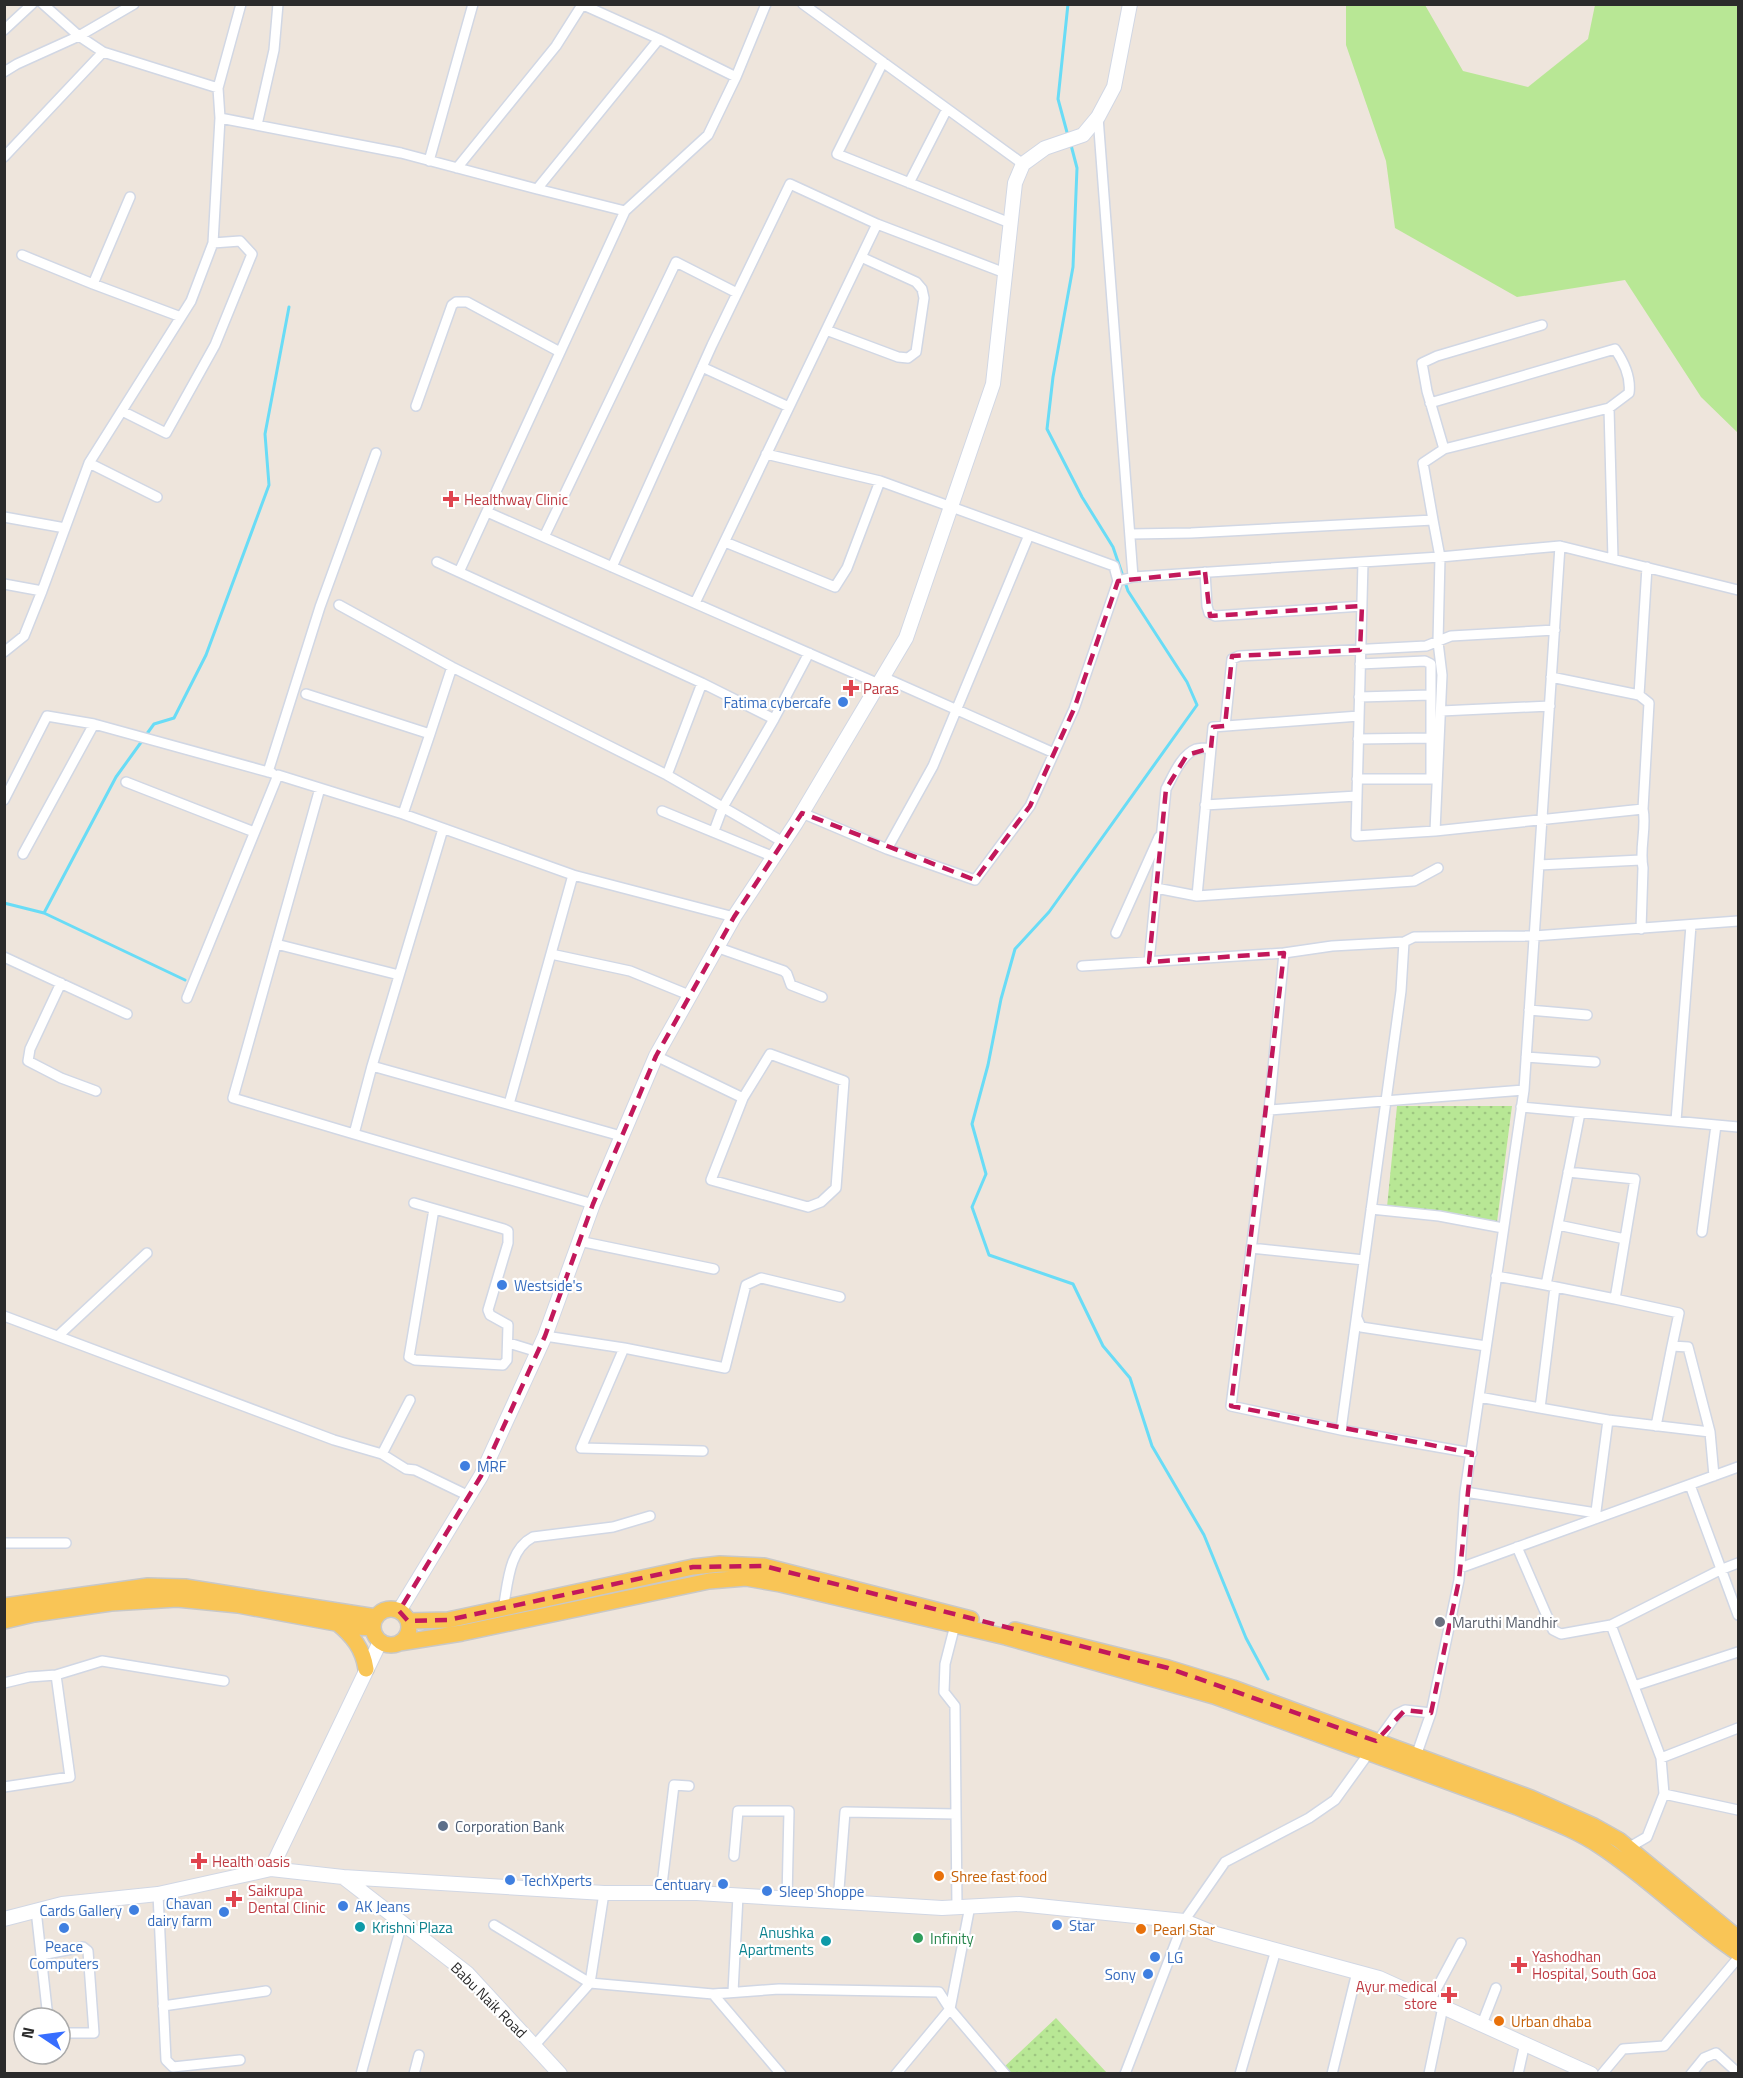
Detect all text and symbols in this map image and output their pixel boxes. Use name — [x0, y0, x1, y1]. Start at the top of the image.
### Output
place label: Healthway Clinic — [464, 488, 568, 511]
marker: Healthway Clinic — [442, 490, 460, 508]
place label: Paras — [863, 677, 899, 700]
marker: Paras — [844, 681, 858, 695]
place label: Fatima cybercafe — [723, 691, 831, 714]
marker: Fatima cybercafe — [836, 695, 850, 709]
place label: Westside's — [514, 1274, 582, 1297]
marker: Westside's — [495, 1278, 509, 1292]
place label: MRF — [477, 1455, 507, 1478]
marker: MRF — [458, 1459, 472, 1473]
place label: Maruthi Mandhir — [1452, 1611, 1558, 1634]
marker: Maruthi Mandhir — [1433, 1615, 1447, 1629]
place label: Corporation Bank — [455, 1815, 564, 1838]
marker: Corporation Bank — [436, 1819, 450, 1833]
place label: Health oasis — [212, 1850, 290, 1873]
marker: Health oasis — [190, 1852, 208, 1870]
place label: Shree fast food — [951, 1865, 1047, 1888]
place label: TechXperts — [522, 1869, 592, 1892]
marker: Shree fast food — [932, 1869, 946, 1883]
marker: TechXperts — [503, 1873, 517, 1887]
place label: Centuary — [654, 1873, 711, 1896]
marker: Centuary — [716, 1877, 730, 1891]
place label: Saikrupa Dental Clinic — [248, 1879, 326, 1919]
place label: Sleep Shoppe — [779, 1880, 864, 1903]
marker: Sleep Shoppe — [760, 1884, 774, 1898]
marker: Saikrupa Dental Clinic — [225, 1890, 243, 1908]
place label: Chavan dairy farm — [147, 1892, 212, 1932]
place label: AK Jeans — [355, 1895, 410, 1918]
place label: Cards Gallery — [39, 1899, 122, 1922]
marker: AK Jeans — [336, 1899, 350, 1913]
marker: Cards Gallery — [127, 1903, 141, 1917]
marker: Chavan dairy farm — [217, 1905, 231, 1919]
place label: Star — [1069, 1914, 1095, 1937]
place label: Krishni Plaza — [372, 1916, 453, 1939]
marker: Star — [1050, 1918, 1064, 1932]
place label: Pearl Star — [1153, 1918, 1215, 1941]
marker: Krishni Plaza — [353, 1920, 367, 1934]
marker: Peace Computers — [57, 1921, 71, 1935]
place label: Anushka Apartments — [739, 1921, 814, 1961]
marker: Pearl Star — [1134, 1922, 1148, 1936]
place label: Infinity — [930, 1927, 974, 1950]
marker: Infinity — [911, 1931, 925, 1945]
marker: Anushka Apartments — [819, 1934, 833, 1948]
place label: Peace Computers — [29, 1935, 99, 1975]
place label: Yashodhan Hospital, South Goa — [1532, 1945, 1657, 1985]
place label: LG — [1167, 1946, 1183, 1969]
marker: LG — [1148, 1950, 1162, 1964]
marker: Yashodhan Hospital, South Goa — [1510, 1956, 1528, 1974]
street label: Babu Naik Road — [446, 1957, 532, 2043]
place label: Sony — [1105, 1963, 1136, 1986]
marker: Sony — [1141, 1967, 1155, 1981]
place label: Ayur medical store — [1356, 1975, 1437, 2015]
marker: Ayur medical store — [1442, 1988, 1456, 2002]
north arrow — [12, 2006, 72, 2066]
place label: Urban dhaba — [1511, 2010, 1592, 2033]
marker: Urban dhaba — [1492, 2014, 1506, 2028]
text: N — [14, 2025, 40, 2041]

